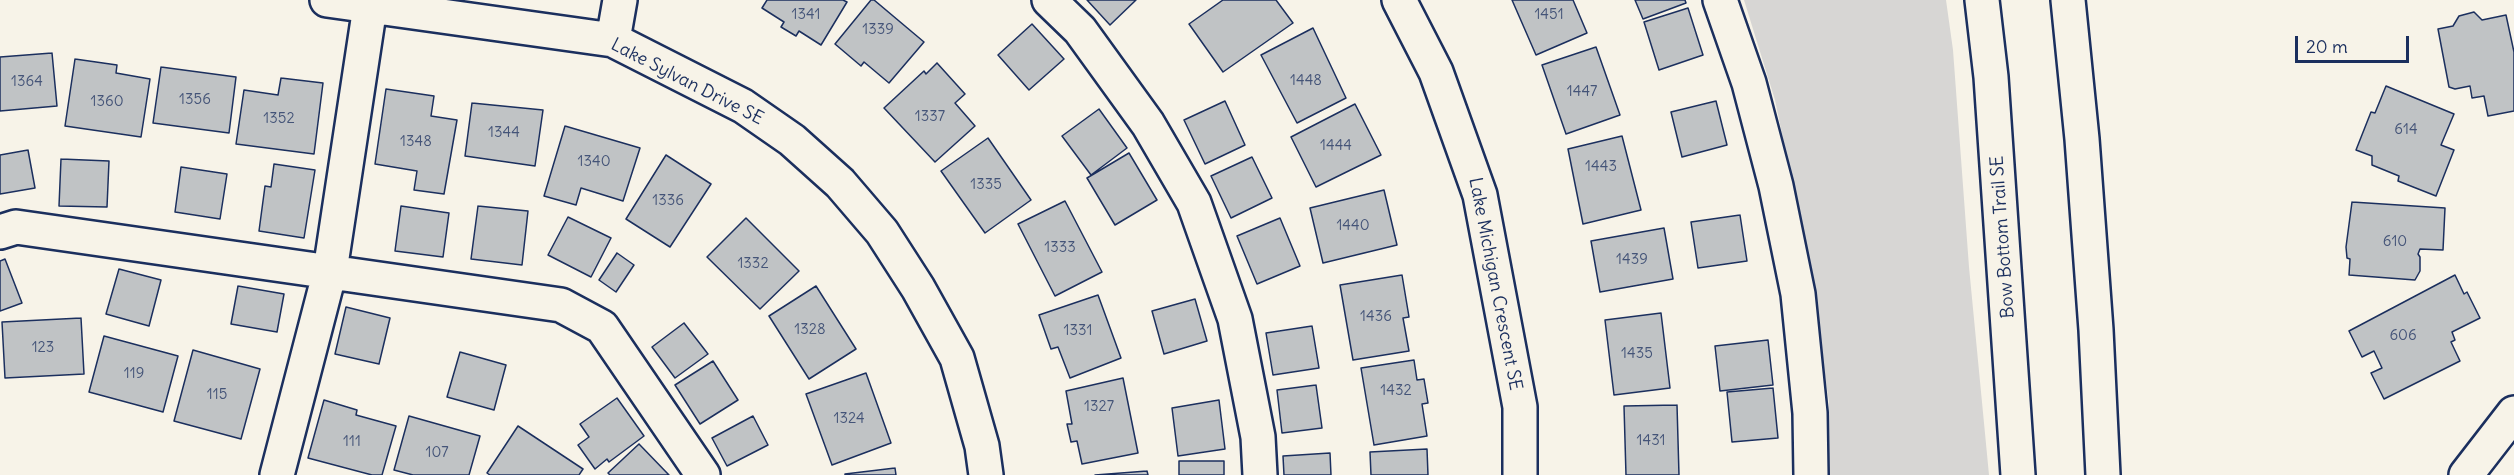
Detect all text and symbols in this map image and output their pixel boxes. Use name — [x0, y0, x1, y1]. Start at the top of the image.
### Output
house number: 1341 — [792, 6, 820, 24]
house number: 1451 — [1534, 6, 1564, 24]
house number: 1339 — [862, 21, 894, 39]
scale bar — [2298, 24, 2412, 62]
street label: Lake Sylvan Drive SE — [607, 34, 767, 130]
text: 20 m — [2306, 35, 2348, 58]
house number: 1448 — [1290, 72, 1322, 90]
house number: 1364 — [11, 73, 43, 91]
house number: 1447 — [1567, 83, 1597, 101]
house number: 1356 — [179, 91, 211, 109]
house number: 1360 — [91, 93, 123, 111]
house number: 1337 — [915, 108, 945, 126]
house number: 1352 — [263, 110, 295, 128]
house number: 614 — [2394, 121, 2418, 139]
house number: 1344 — [488, 124, 520, 142]
house number: 1348 — [400, 133, 432, 151]
house number: 1444 — [1320, 137, 1352, 155]
house number: 1340 — [577, 153, 611, 171]
street label: Bow Bottom Trail SE — [1987, 155, 2019, 319]
house number: 1443 — [1585, 158, 1617, 176]
house number: 1335 — [970, 176, 1002, 194]
street label: Lake Michigan Crescent SE — [1464, 176, 1526, 392]
house number: 1336 — [652, 192, 684, 210]
house number: 1440 — [1336, 217, 1370, 235]
house number: 610 — [2383, 233, 2407, 251]
house number: 1333 — [1044, 239, 1076, 257]
house number: 1439 — [1616, 251, 1648, 269]
house number: 1332 — [737, 255, 769, 273]
house number: 1436 — [1360, 308, 1392, 326]
house number: 1328 — [794, 321, 826, 339]
house number: 1331 — [1064, 322, 1092, 340]
house number: 606 — [2389, 327, 2417, 345]
house number: 123 — [32, 339, 54, 357]
house number: 1435 — [1621, 345, 1653, 363]
house number: 119 — [124, 365, 144, 383]
house number: 1432 — [1380, 382, 1412, 400]
house number: 115 — [207, 386, 227, 404]
house number: 1327 — [1084, 398, 1114, 416]
house number: 1324 — [833, 410, 865, 428]
house number: 1431 — [1637, 432, 1665, 450]
house number: 111 — [343, 433, 361, 451]
house number: 107 — [426, 444, 448, 462]

